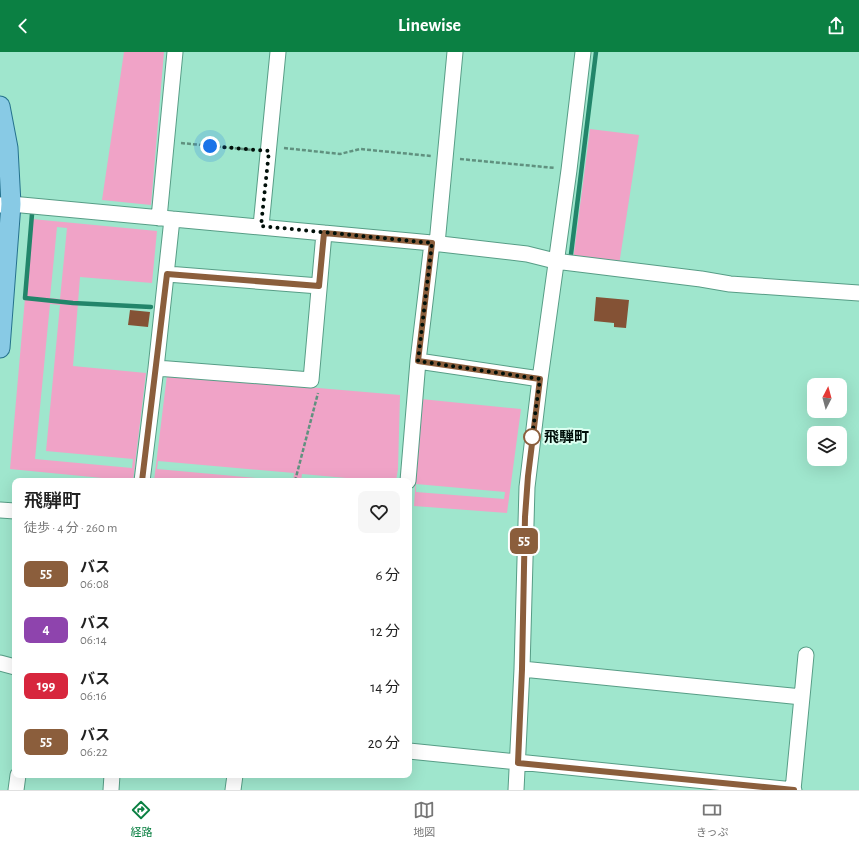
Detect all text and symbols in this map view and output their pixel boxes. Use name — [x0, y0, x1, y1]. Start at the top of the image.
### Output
icon: back — [12, 15, 34, 37]
icon: share — [825, 15, 847, 37]
text: Linewise — [398, 17, 461, 35]
your location — [200, 136, 220, 156]
north arrow — [807, 378, 847, 418]
map controls — [807, 378, 847, 466]
button: layers — [807, 426, 847, 466]
marker: 飛騨町 — [523, 428, 541, 446]
place label: 飛騨町 — [544, 429, 589, 445]
button: heart — [358, 491, 400, 533]
text: 飛騨町 — [24, 492, 81, 511]
text: 徒歩 · 4 分 · 260 m — [24, 522, 117, 535]
line badge: 55 — [506, 528, 542, 554]
text: 55 — [518, 534, 530, 548]
text: バス — [80, 560, 110, 575]
text: 55 — [40, 567, 52, 581]
text: 6 分 — [375, 568, 400, 583]
text: 06:08 — [80, 578, 109, 591]
text: バス — [80, 616, 110, 631]
text: 4 — [42, 623, 50, 637]
text: 12 分 — [371, 624, 400, 639]
text: 06:14 — [80, 634, 107, 647]
text: バス — [80, 672, 110, 687]
text: 199 — [37, 679, 55, 693]
text: 14 分 — [370, 680, 400, 695]
text: 06:16 — [80, 690, 107, 703]
text: バス — [80, 728, 110, 743]
text: 55 — [40, 735, 52, 749]
text: 20 分 — [368, 736, 400, 751]
text: 06:22 — [80, 746, 108, 759]
tab: 経路 — [130, 799, 152, 839]
tab: 地図 — [413, 799, 435, 839]
tab: きっぷ — [696, 799, 729, 839]

